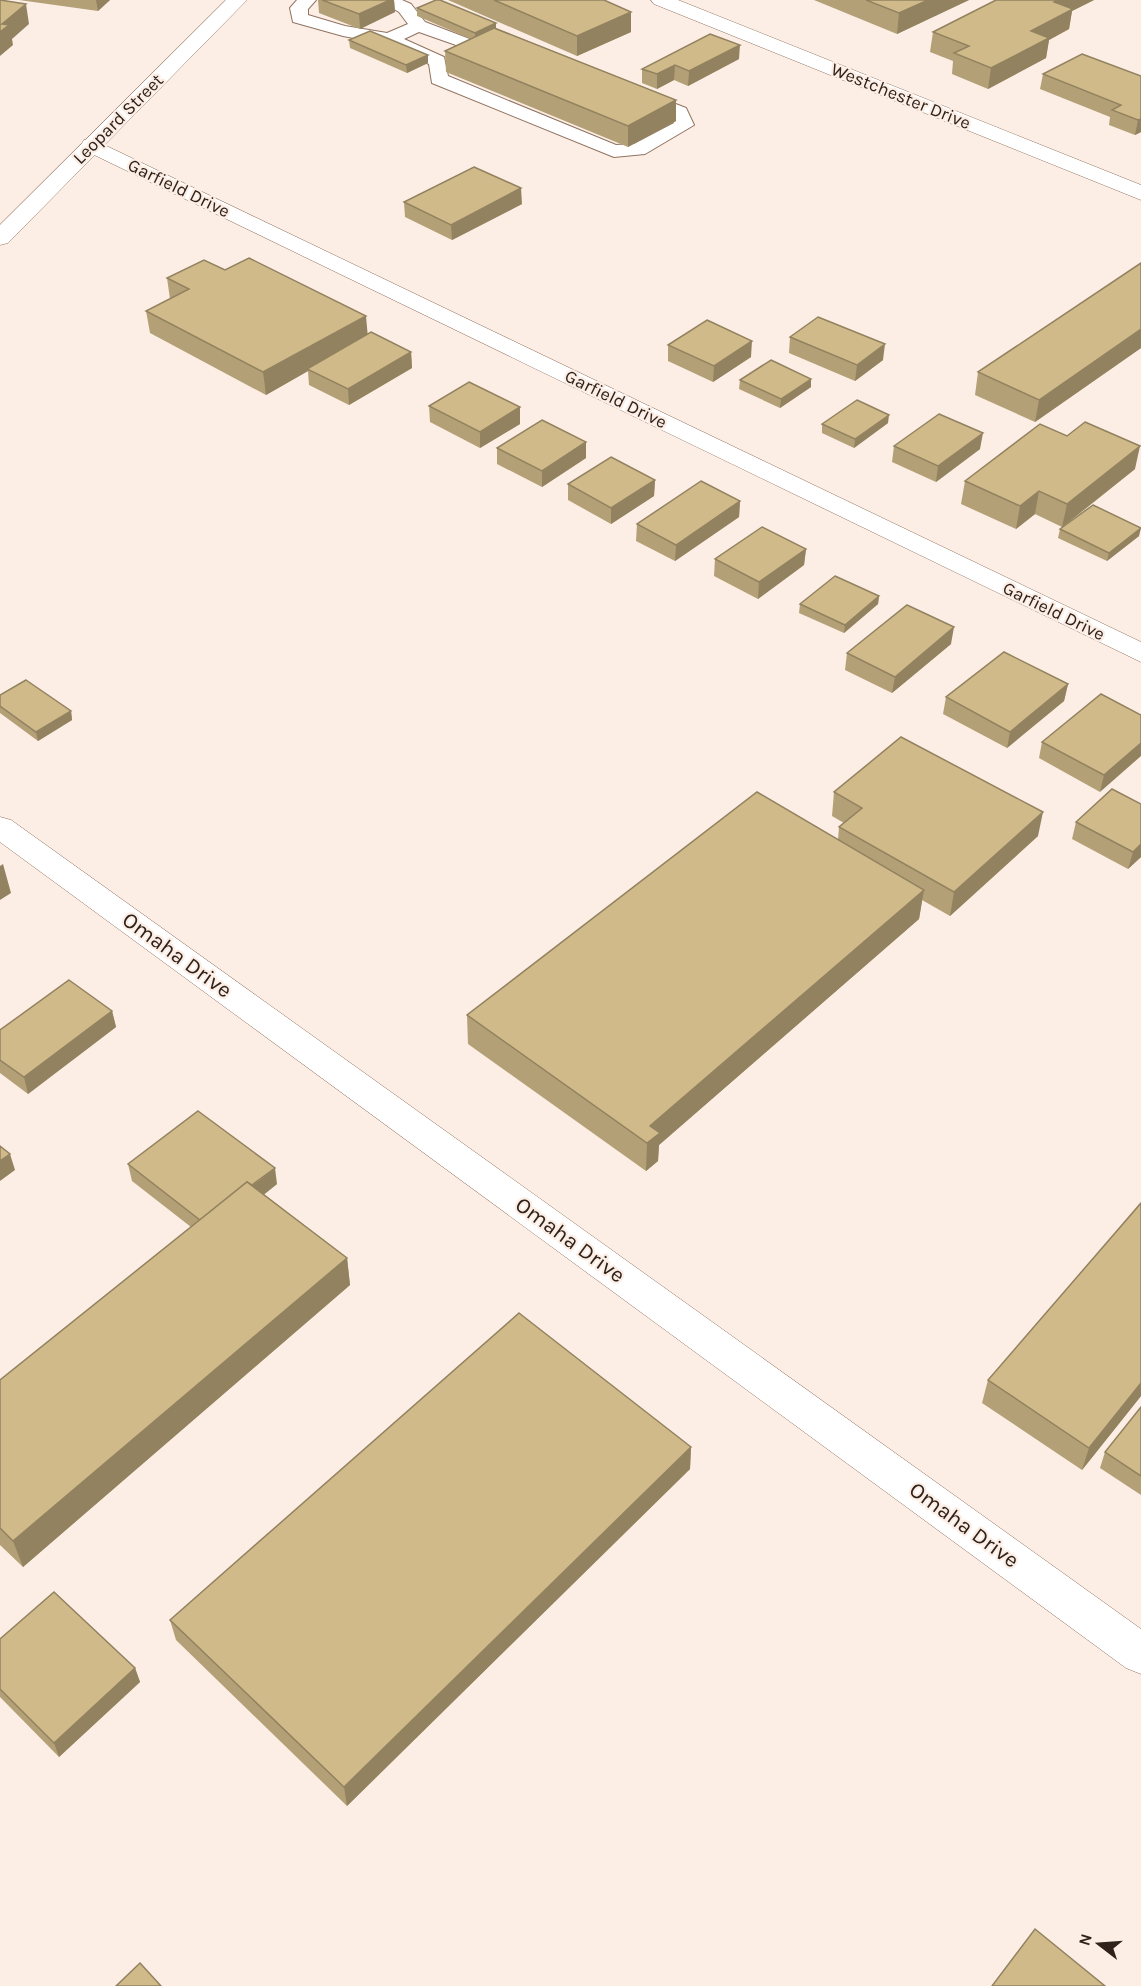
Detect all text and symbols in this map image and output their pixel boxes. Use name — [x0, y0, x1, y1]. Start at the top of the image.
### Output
street label: Westchester Drive — [828, 58, 974, 134]
street label: Leopard Street — [68, 69, 168, 169]
street label: Garfield Drive — [124, 154, 234, 222]
street label: Garfield Drive — [561, 365, 671, 433]
street label: Garfield Drive — [999, 577, 1109, 645]
street label: Omaha Drive — [117, 907, 237, 1003]
street label: Omaha Drive — [510, 1192, 630, 1288]
street label: Omaha Drive — [904, 1477, 1024, 1573]
north arrow — [1069, 1914, 1129, 1974]
text: N — [1074, 1931, 1096, 1948]

